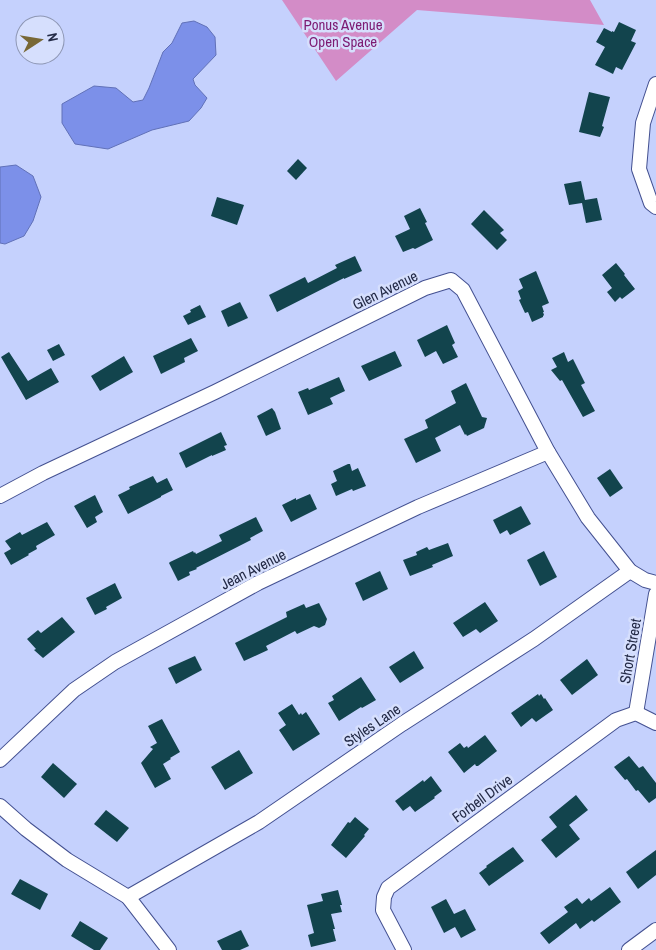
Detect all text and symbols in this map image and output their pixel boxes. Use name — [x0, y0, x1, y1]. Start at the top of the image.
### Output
park label: Ponus Avenue Open Space — [303, 14, 383, 52]
north arrow — [15, 15, 65, 65]
text: N — [43, 31, 62, 43]
street label: Glen Avenue — [349, 265, 421, 315]
street label: Jean Avenue — [217, 543, 290, 594]
street label: Short Street — [614, 616, 646, 685]
street label: Styles Lane — [339, 698, 405, 752]
street label: Forbell Drive — [448, 769, 517, 827]

